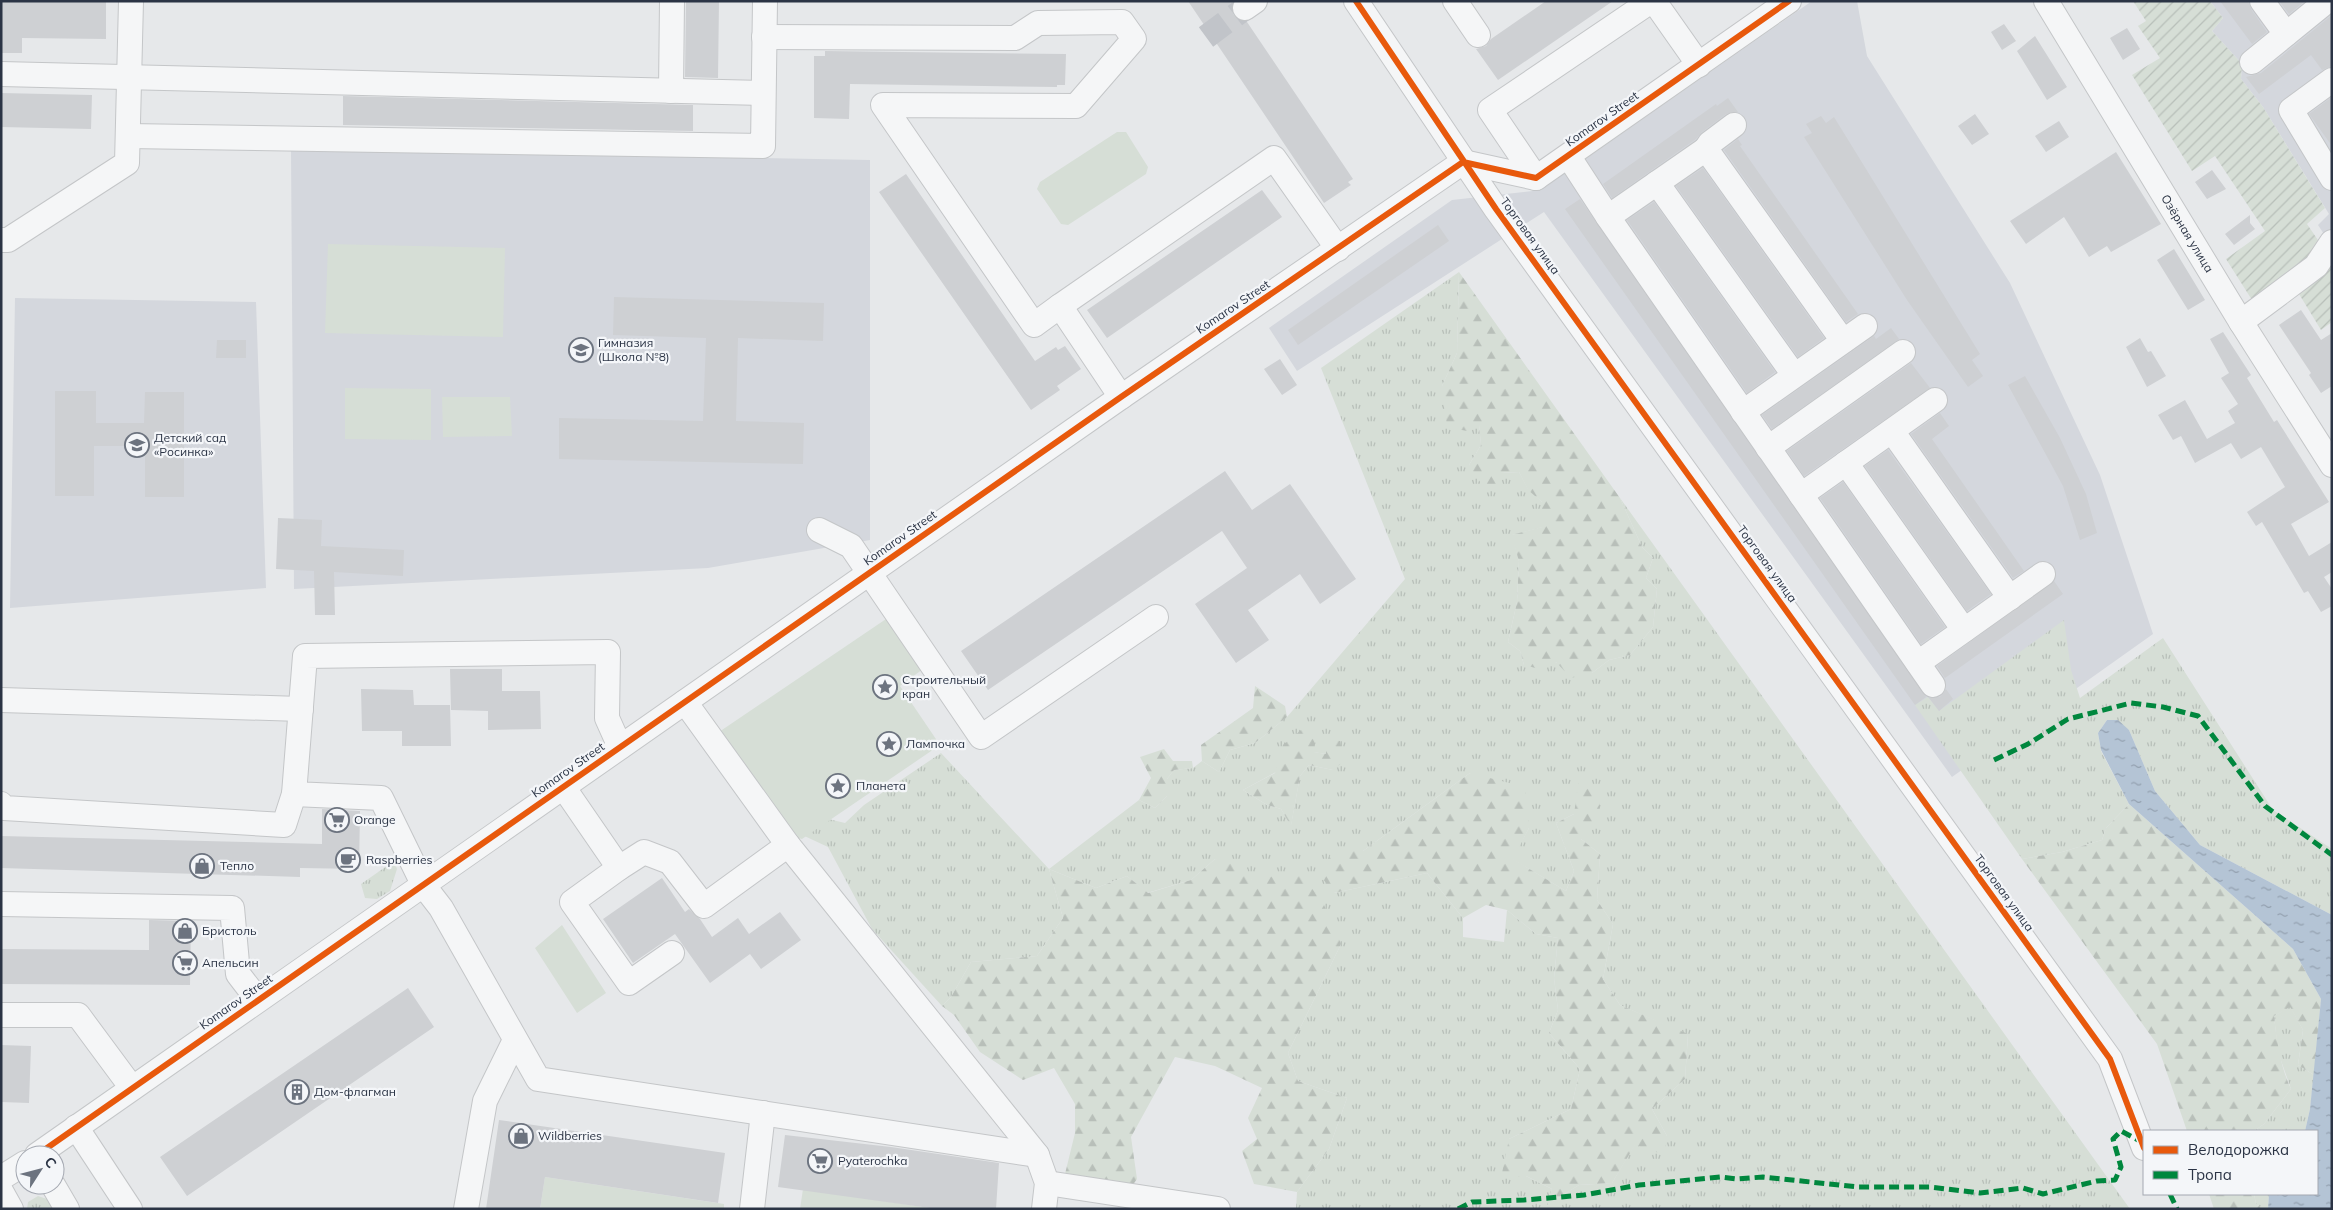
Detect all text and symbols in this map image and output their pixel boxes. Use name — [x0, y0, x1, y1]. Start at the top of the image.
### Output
street label: Komarov Street — [1562, 88, 1641, 149]
street label: Озёрная улица — [2158, 191, 2217, 275]
street label: Торговая улица — [1497, 194, 1563, 277]
street label: Komarov Street — [1193, 276, 1272, 337]
place label: Гимназия (Школа №8) — [598, 335, 670, 364]
school or university icon: Гимназия (Школа №8) — [568, 337, 594, 363]
place label: Детский сад «Росинка» — [154, 430, 226, 459]
school or university icon: Детский сад «Росинка» — [124, 432, 150, 458]
street label: Komarov Street — [860, 507, 939, 568]
street label: Торговая улица — [1734, 522, 1800, 605]
place label: Строительный кран — [902, 672, 986, 701]
place icon: Строительный кран — [872, 674, 898, 700]
place icon: Лампочка — [876, 731, 902, 757]
place label: Лампочка — [906, 736, 965, 751]
street label: Komarov Street — [528, 739, 607, 800]
place icon: Планета — [825, 773, 851, 799]
place label: Планета — [856, 778, 906, 793]
supermarket icon: Orange — [324, 807, 350, 833]
place label: Orange — [354, 812, 396, 827]
cafe icon: Raspberries — [335, 847, 361, 873]
street label: Торговая улица — [1971, 851, 2037, 934]
place label: Raspberries — [366, 852, 432, 867]
shop icon: Тепло — [189, 853, 215, 879]
place label: Тепло — [220, 858, 254, 873]
shop icon: Бристоль — [172, 918, 198, 944]
place label: Бристоль — [202, 923, 257, 938]
supermarket icon: Апельсин — [172, 950, 198, 976]
place label: Апельсин — [202, 955, 259, 970]
street label: Komarov Street — [196, 971, 275, 1032]
building icon: Дом-флагман — [284, 1079, 310, 1105]
place label: Дом-флагман — [314, 1084, 396, 1099]
shop icon: Wildberries — [508, 1123, 534, 1149]
place label: Wildberries — [538, 1128, 602, 1143]
legend — [2143, 1130, 2318, 1195]
text: Велодорожка — [2188, 1140, 2289, 1159]
north arrow — [15, 1145, 65, 1195]
supermarket icon: Pyaterochka — [807, 1148, 833, 1174]
text: С — [40, 1153, 61, 1172]
place label: Pyaterochka — [838, 1153, 907, 1168]
text: Тропа — [2188, 1165, 2232, 1184]

